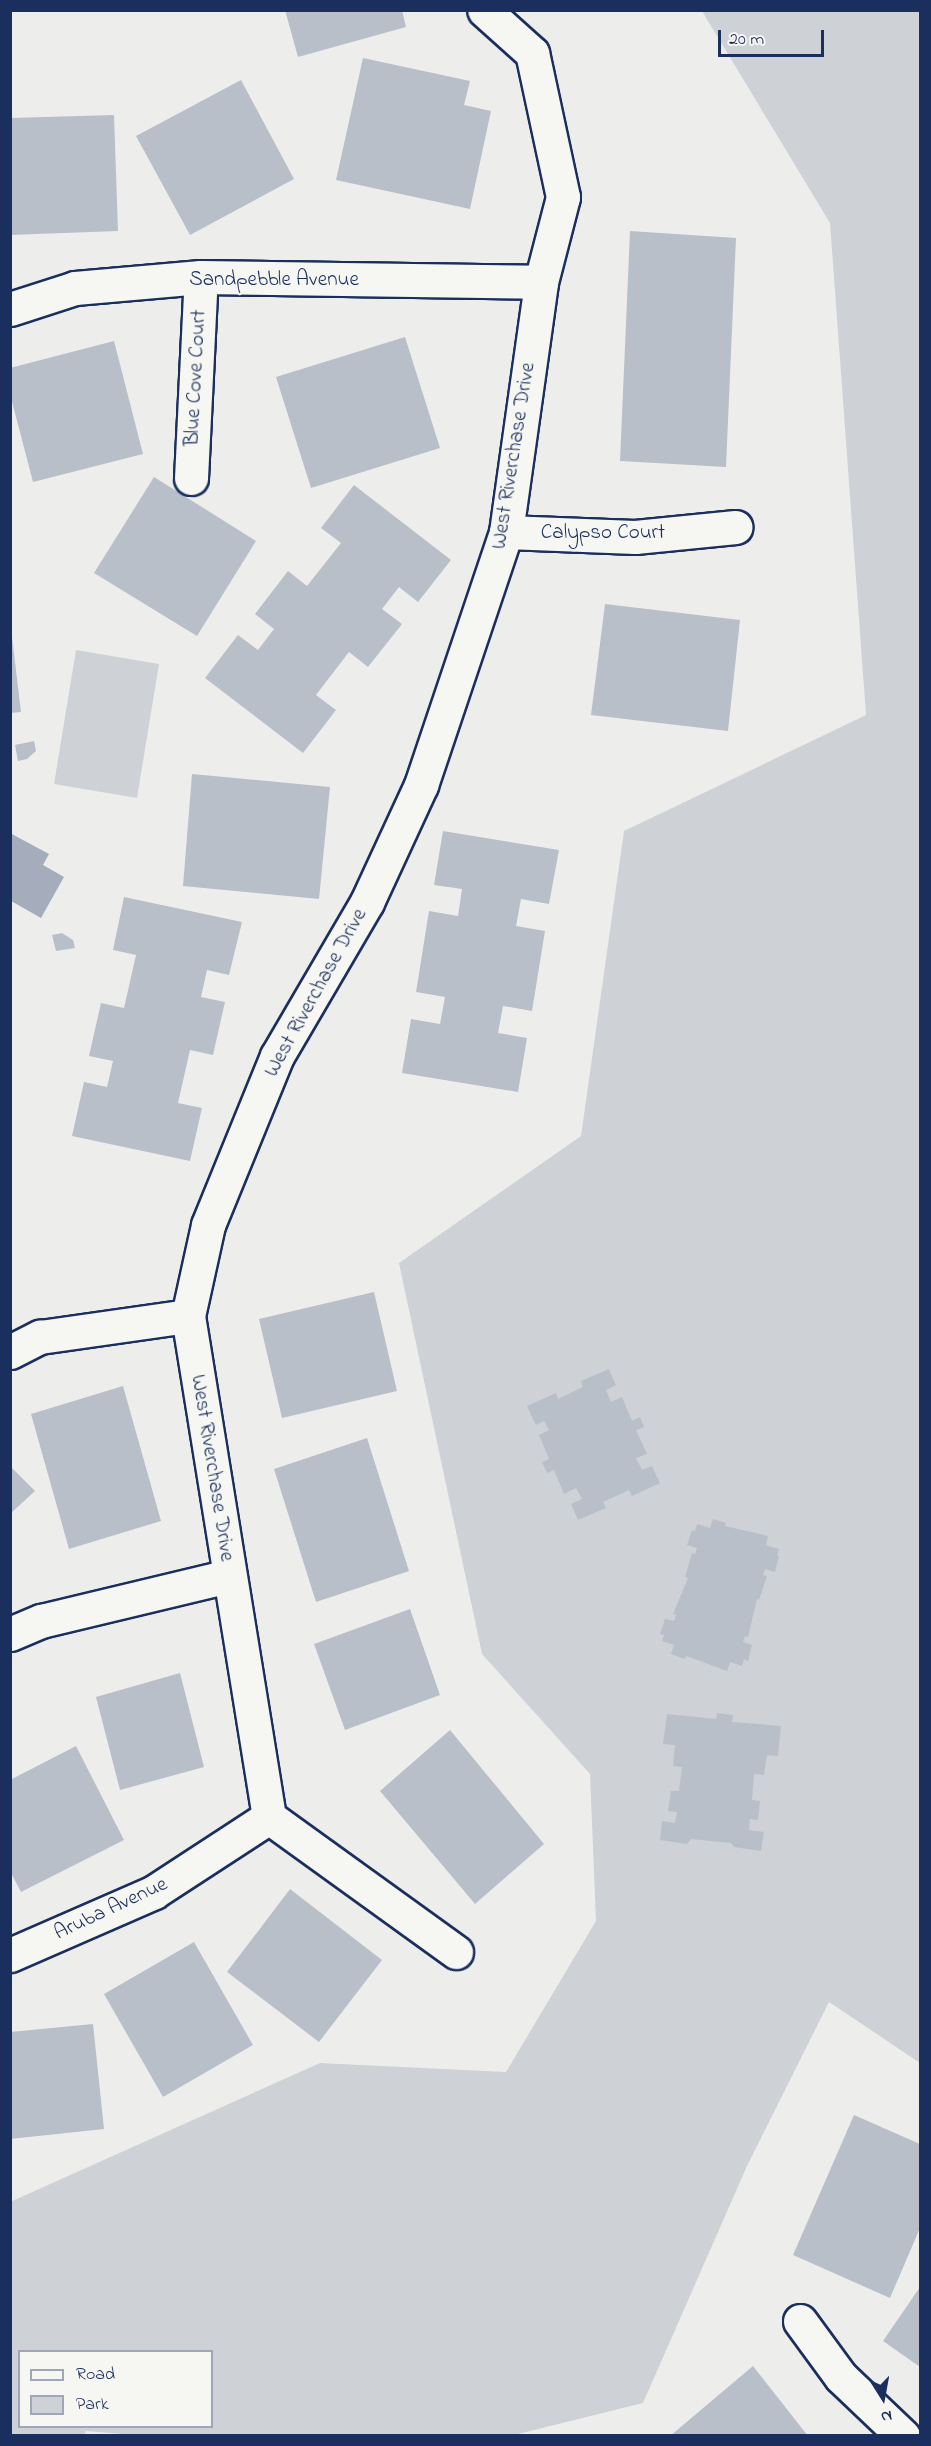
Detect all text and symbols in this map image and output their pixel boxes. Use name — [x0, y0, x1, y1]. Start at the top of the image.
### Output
scale bar — [721, 18, 828, 56]
text: 20 m — [729, 27, 764, 53]
street label: Sandpebble Avenue — [189, 267, 359, 293]
street label: Blue Cove Court — [180, 309, 212, 447]
street label: West Riverchase Drive — [487, 361, 541, 551]
street label: Calypso Court — [541, 520, 665, 546]
street label: West Riverchase Drive — [259, 904, 373, 1082]
street label: West Riverchase Drive — [185, 1373, 239, 1563]
street label: Aruba Avenue — [50, 1872, 172, 1946]
legend — [18, 2350, 213, 2428]
text: Road — [76, 2362, 115, 2388]
north arrow — [853, 2368, 913, 2428]
text: Park — [76, 2392, 109, 2418]
text: N — [879, 2403, 894, 2428]

